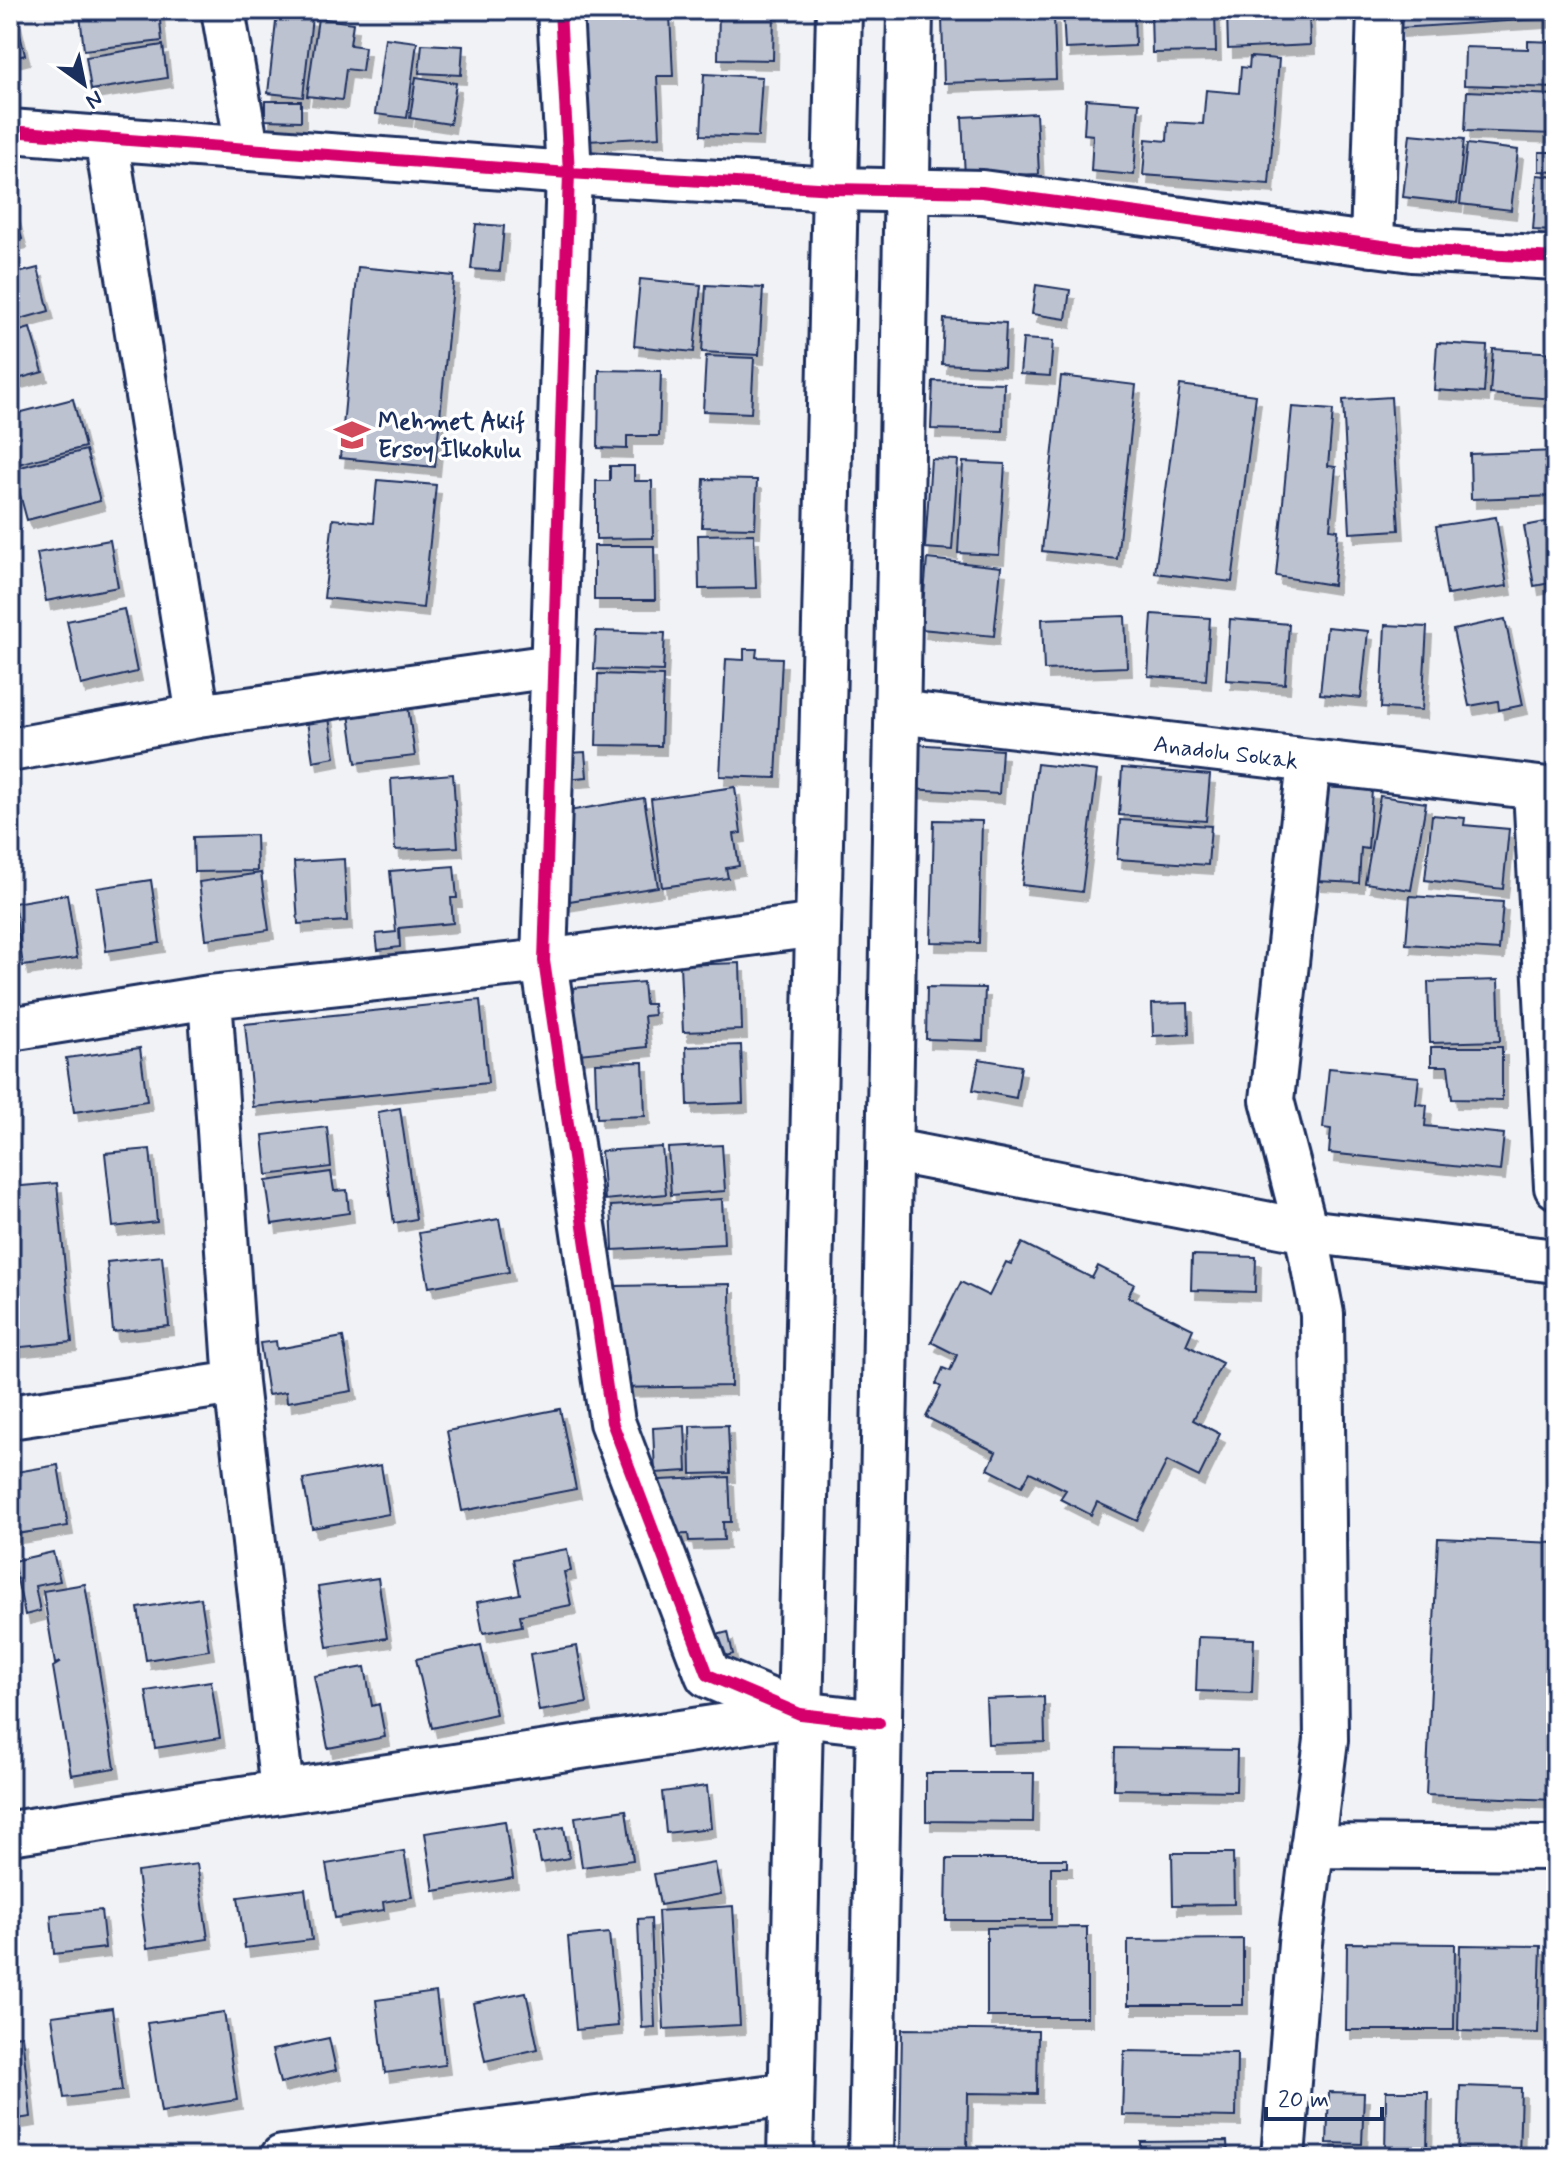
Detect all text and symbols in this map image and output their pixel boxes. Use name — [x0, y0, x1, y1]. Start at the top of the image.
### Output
north arrow — [44, 44, 124, 124]
text: N — [80, 83, 108, 115]
place label: Mehmet Akif Ersoy İlkokulu — [378, 407, 525, 466]
school or university icon: Mehmet Akif Ersoy İlkokulu — [333, 416, 371, 454]
street label: Anadolu Sokak — [1152, 729, 1300, 778]
scale bar — [1266, 2071, 1382, 2121]
text: 20 m — [1278, 2085, 1329, 2116]

